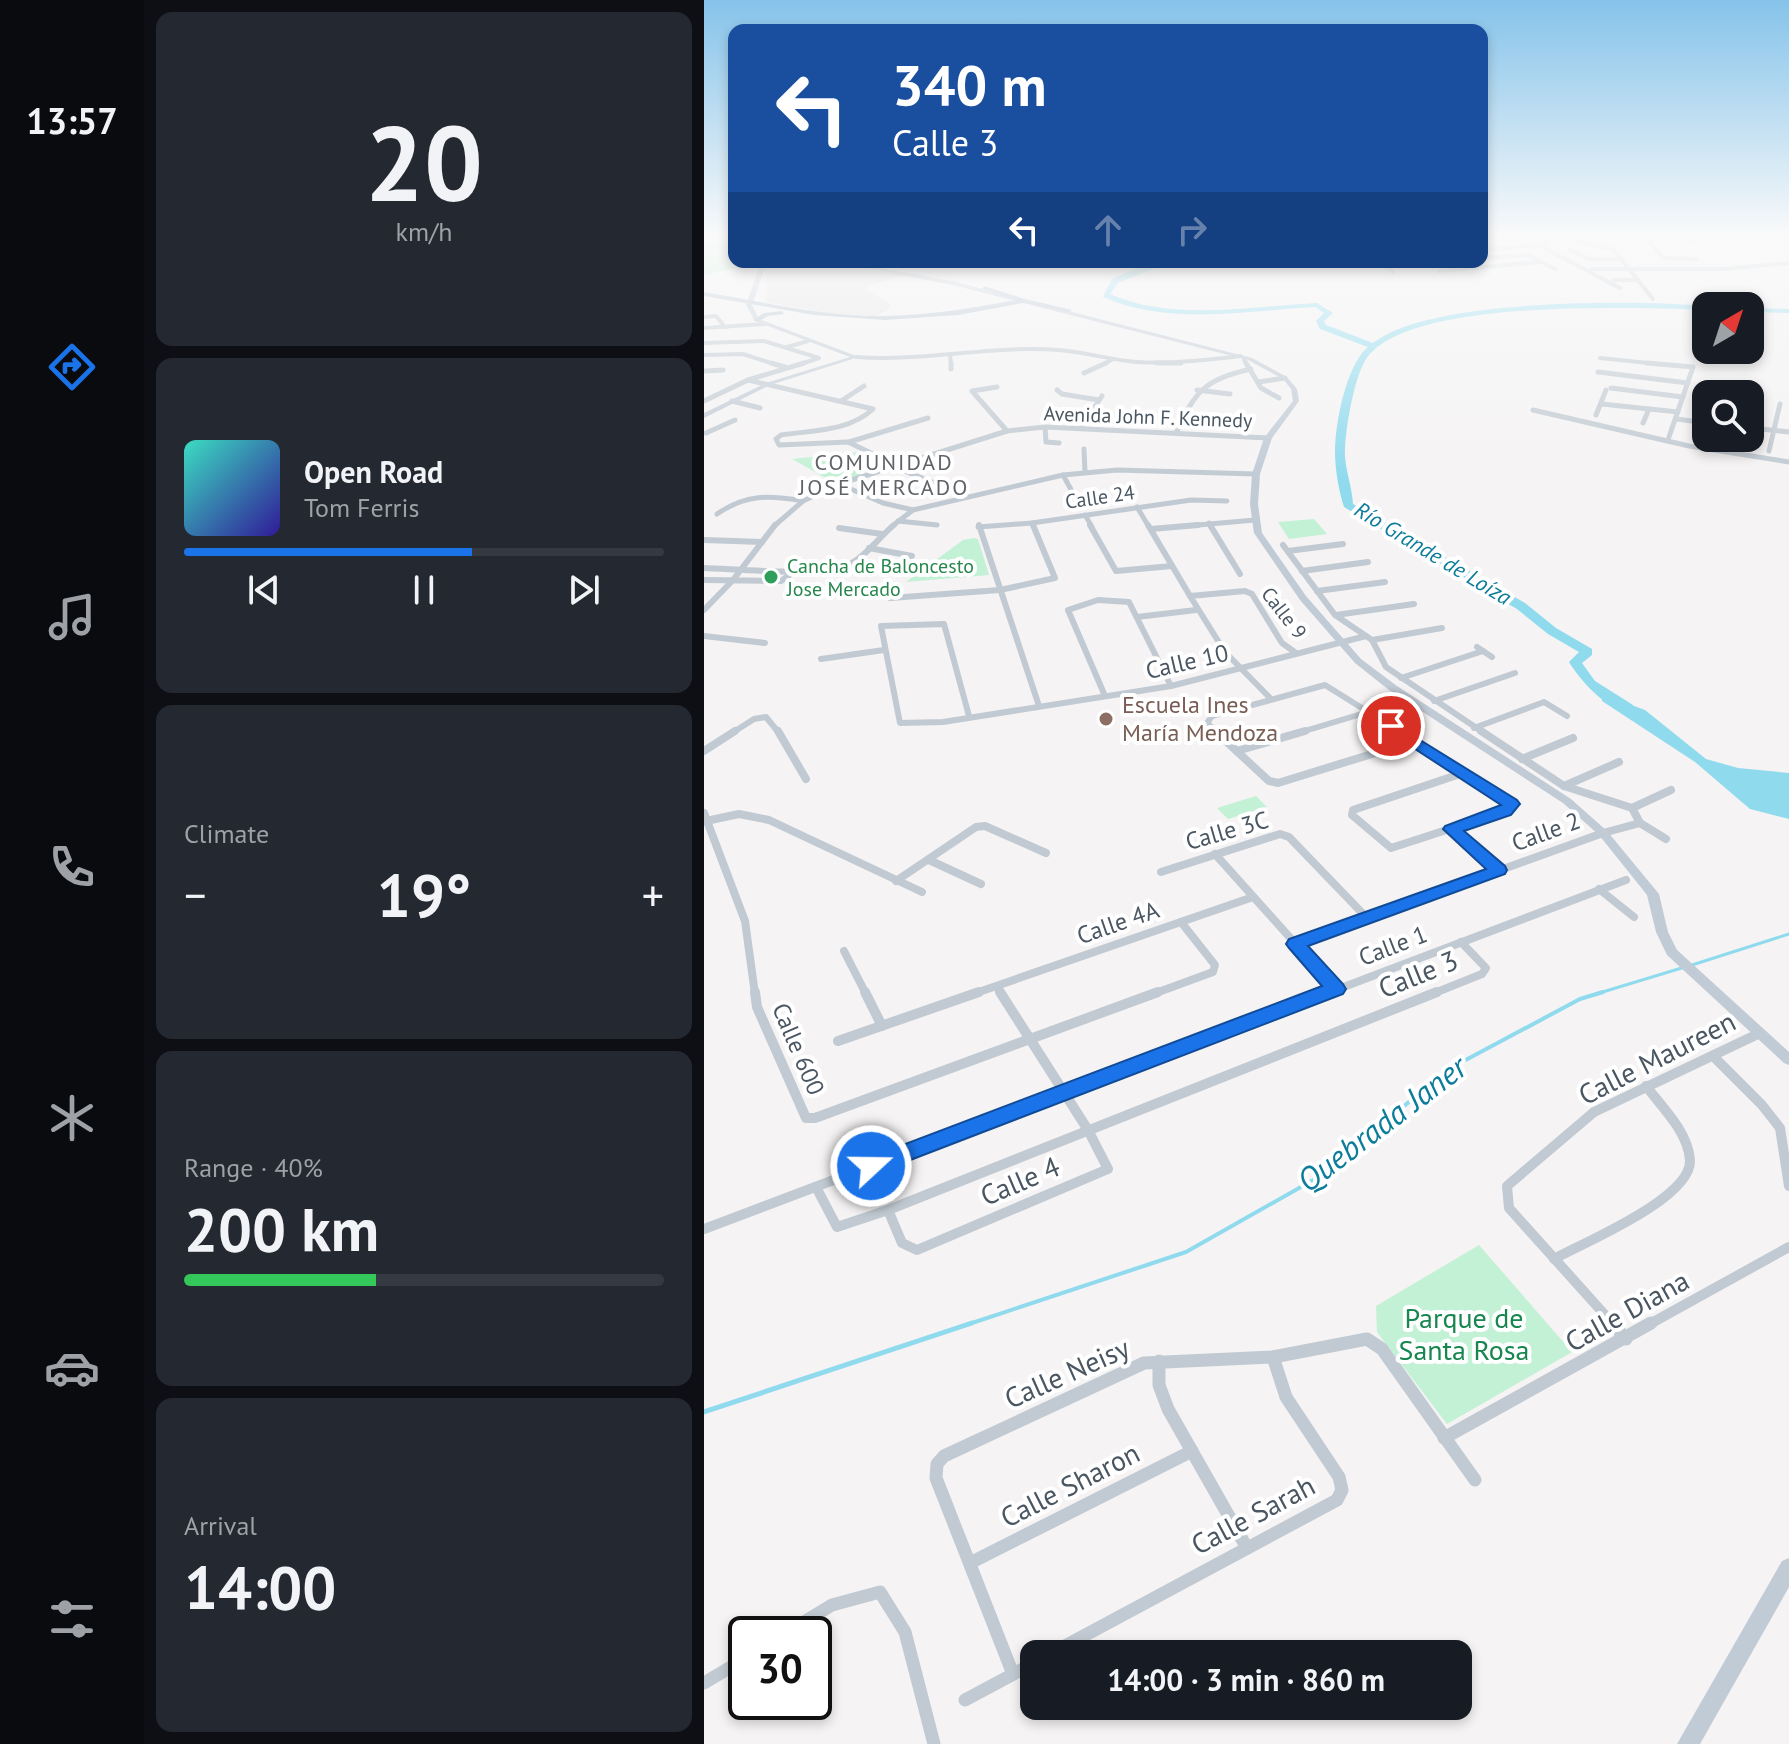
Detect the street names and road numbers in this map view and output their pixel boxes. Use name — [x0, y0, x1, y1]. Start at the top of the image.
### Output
street label: Avenida John F. Kennedy — [1043, 400, 1253, 434]
street label: Calle 24 — [1064, 479, 1137, 515]
street label: Calle 9 — [1256, 582, 1312, 644]
street label: Calle 10 — [1142, 637, 1231, 686]
street label: Calle 3C — [1182, 804, 1272, 857]
street label: Calle 2 — [1507, 805, 1584, 858]
street label: Calle 4A — [1073, 894, 1163, 951]
street label: Calle 1 — [1354, 918, 1431, 973]
street label: Calle 3 — [1373, 941, 1463, 1006]
street label: Calle 600 — [765, 998, 832, 1100]
street label: Calle Maureen — [1572, 1002, 1742, 1113]
street label: Calle 4 — [975, 1147, 1065, 1214]
street label: Calle Diana — [1558, 1261, 1695, 1360]
street label: Calle Neisy — [999, 1329, 1135, 1416]
street label: Calle Sharon — [994, 1434, 1146, 1535]
street label: Calle Sarah — [1185, 1467, 1321, 1563]

